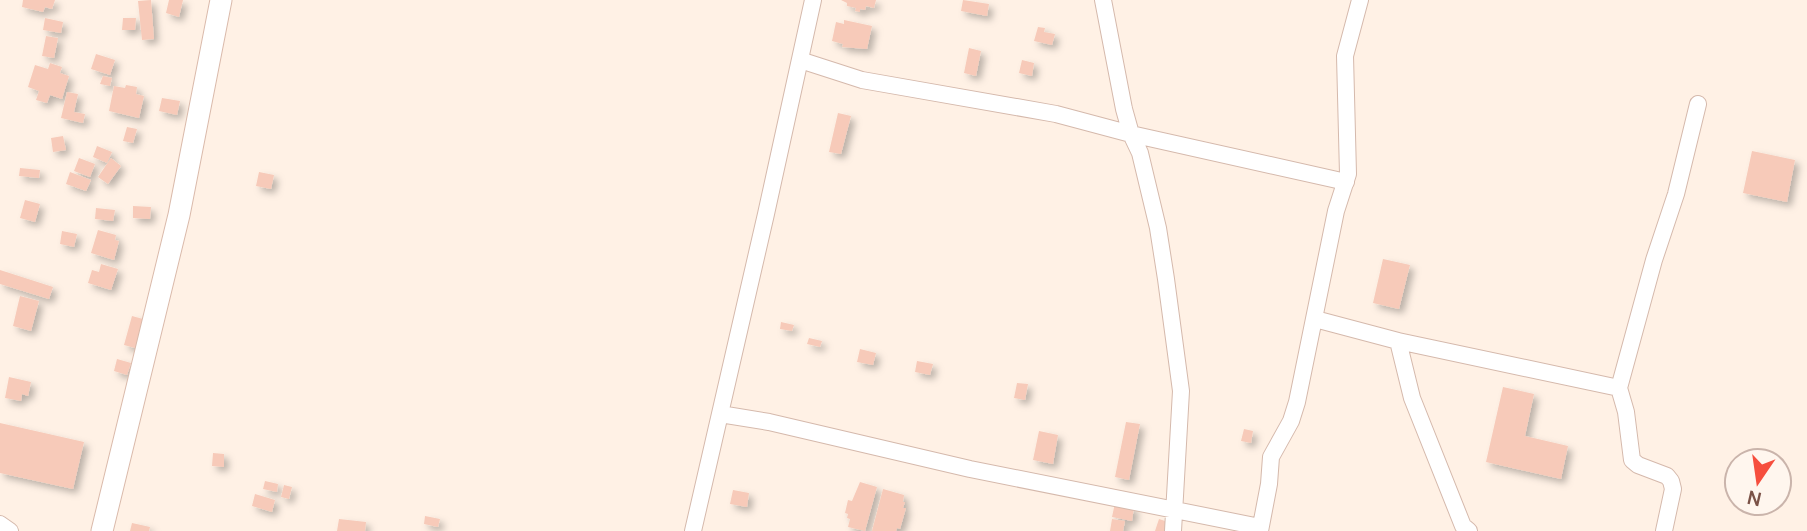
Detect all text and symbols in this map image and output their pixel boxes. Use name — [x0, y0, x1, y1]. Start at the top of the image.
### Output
north arrow — [1723, 447, 1793, 517]
text: N — [1745, 484, 1764, 513]

